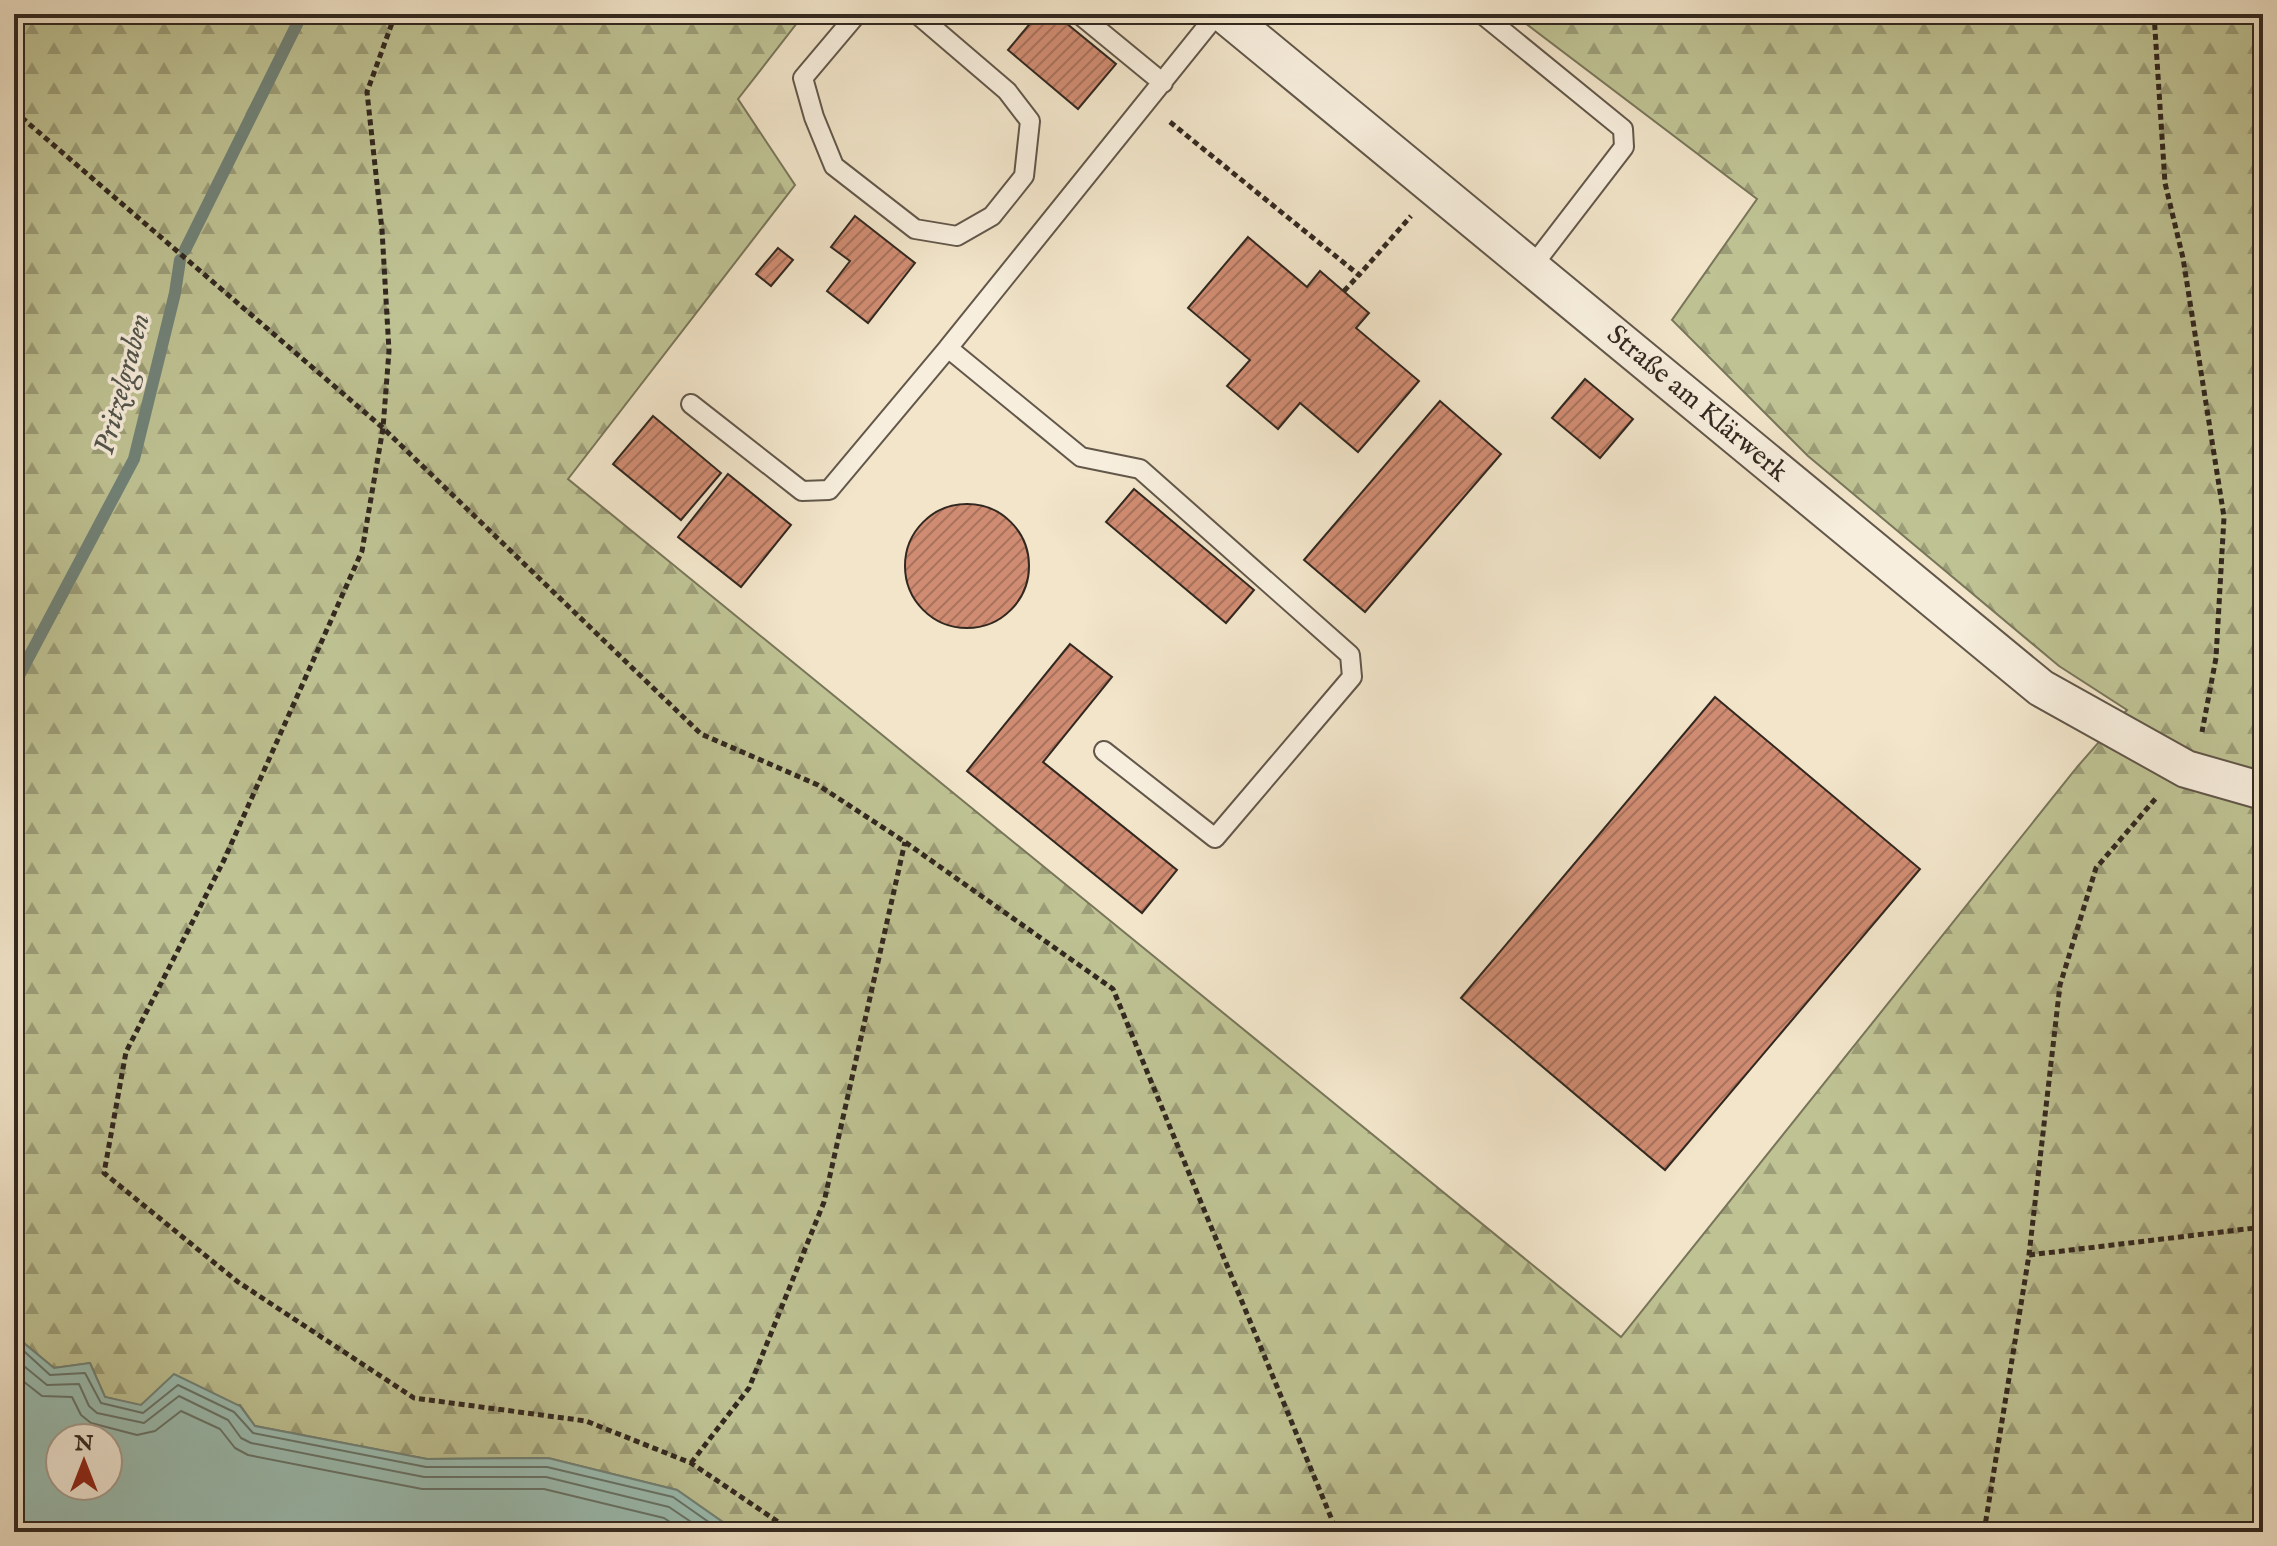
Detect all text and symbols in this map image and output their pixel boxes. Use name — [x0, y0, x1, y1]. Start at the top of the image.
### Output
water label: Pritzelgraben — [86, 309, 160, 459]
street label: Straße am Klärwerk — [1599, 318, 1796, 491]
north arrow — [44, 1422, 124, 1502]
text: N — [73, 1430, 94, 1458]

